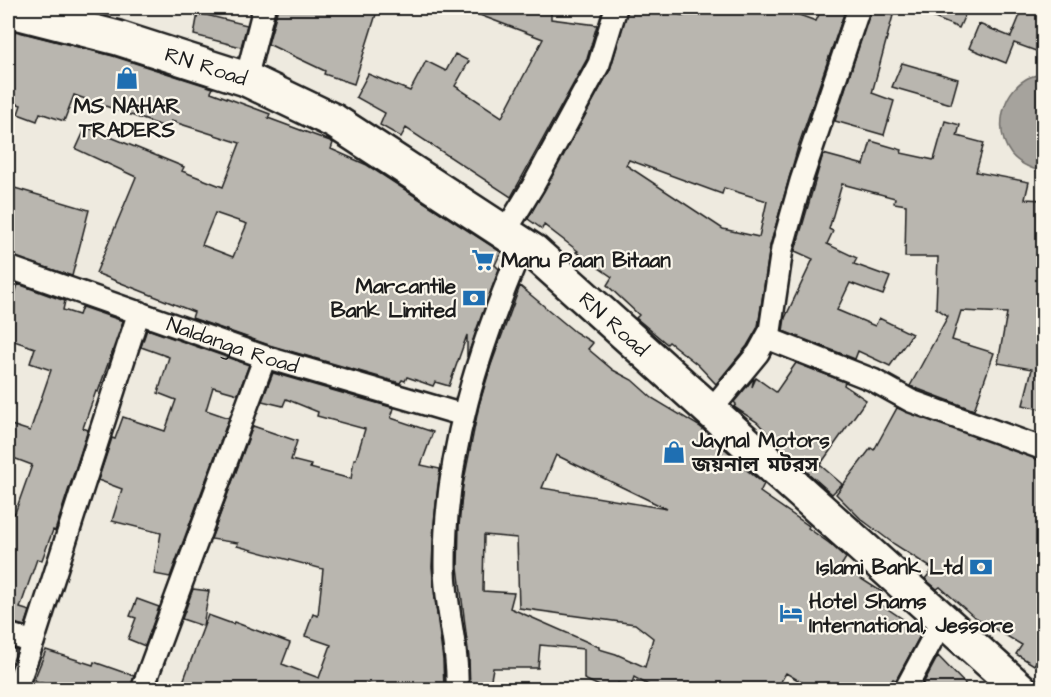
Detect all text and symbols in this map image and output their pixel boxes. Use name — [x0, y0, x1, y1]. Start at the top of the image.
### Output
street label: RN Road — [161, 40, 251, 94]
shop icon: MS NAHAR TRADERS — [114, 65, 140, 91]
place label: MS NAHAR TRADERS — [73, 92, 181, 145]
place label: Manu Paan Bitaan — [501, 246, 671, 275]
supermarket icon: Manu Paan Bitaan — [470, 247, 496, 273]
place label: Marcantile Bank Limited — [331, 272, 457, 325]
bank icon: Marcantile Bank Limited — [461, 285, 487, 311]
street label: RN Road — [572, 285, 655, 363]
street label: Naldanga Road — [163, 310, 302, 381]
place label: Jaynal Motors জয়নাল মটরস — [691, 426, 830, 479]
shop icon: Jaynal Motors জয়নাল মটরস — [661, 439, 687, 465]
place label: Islami Bank Ltd — [816, 553, 963, 582]
bank icon: Islami Bank Ltd — [968, 554, 994, 580]
place label: Hotel Shams International, Jessore — [809, 587, 1014, 640]
hotel icon: Hotel Shams International, Jessore — [778, 600, 804, 626]

